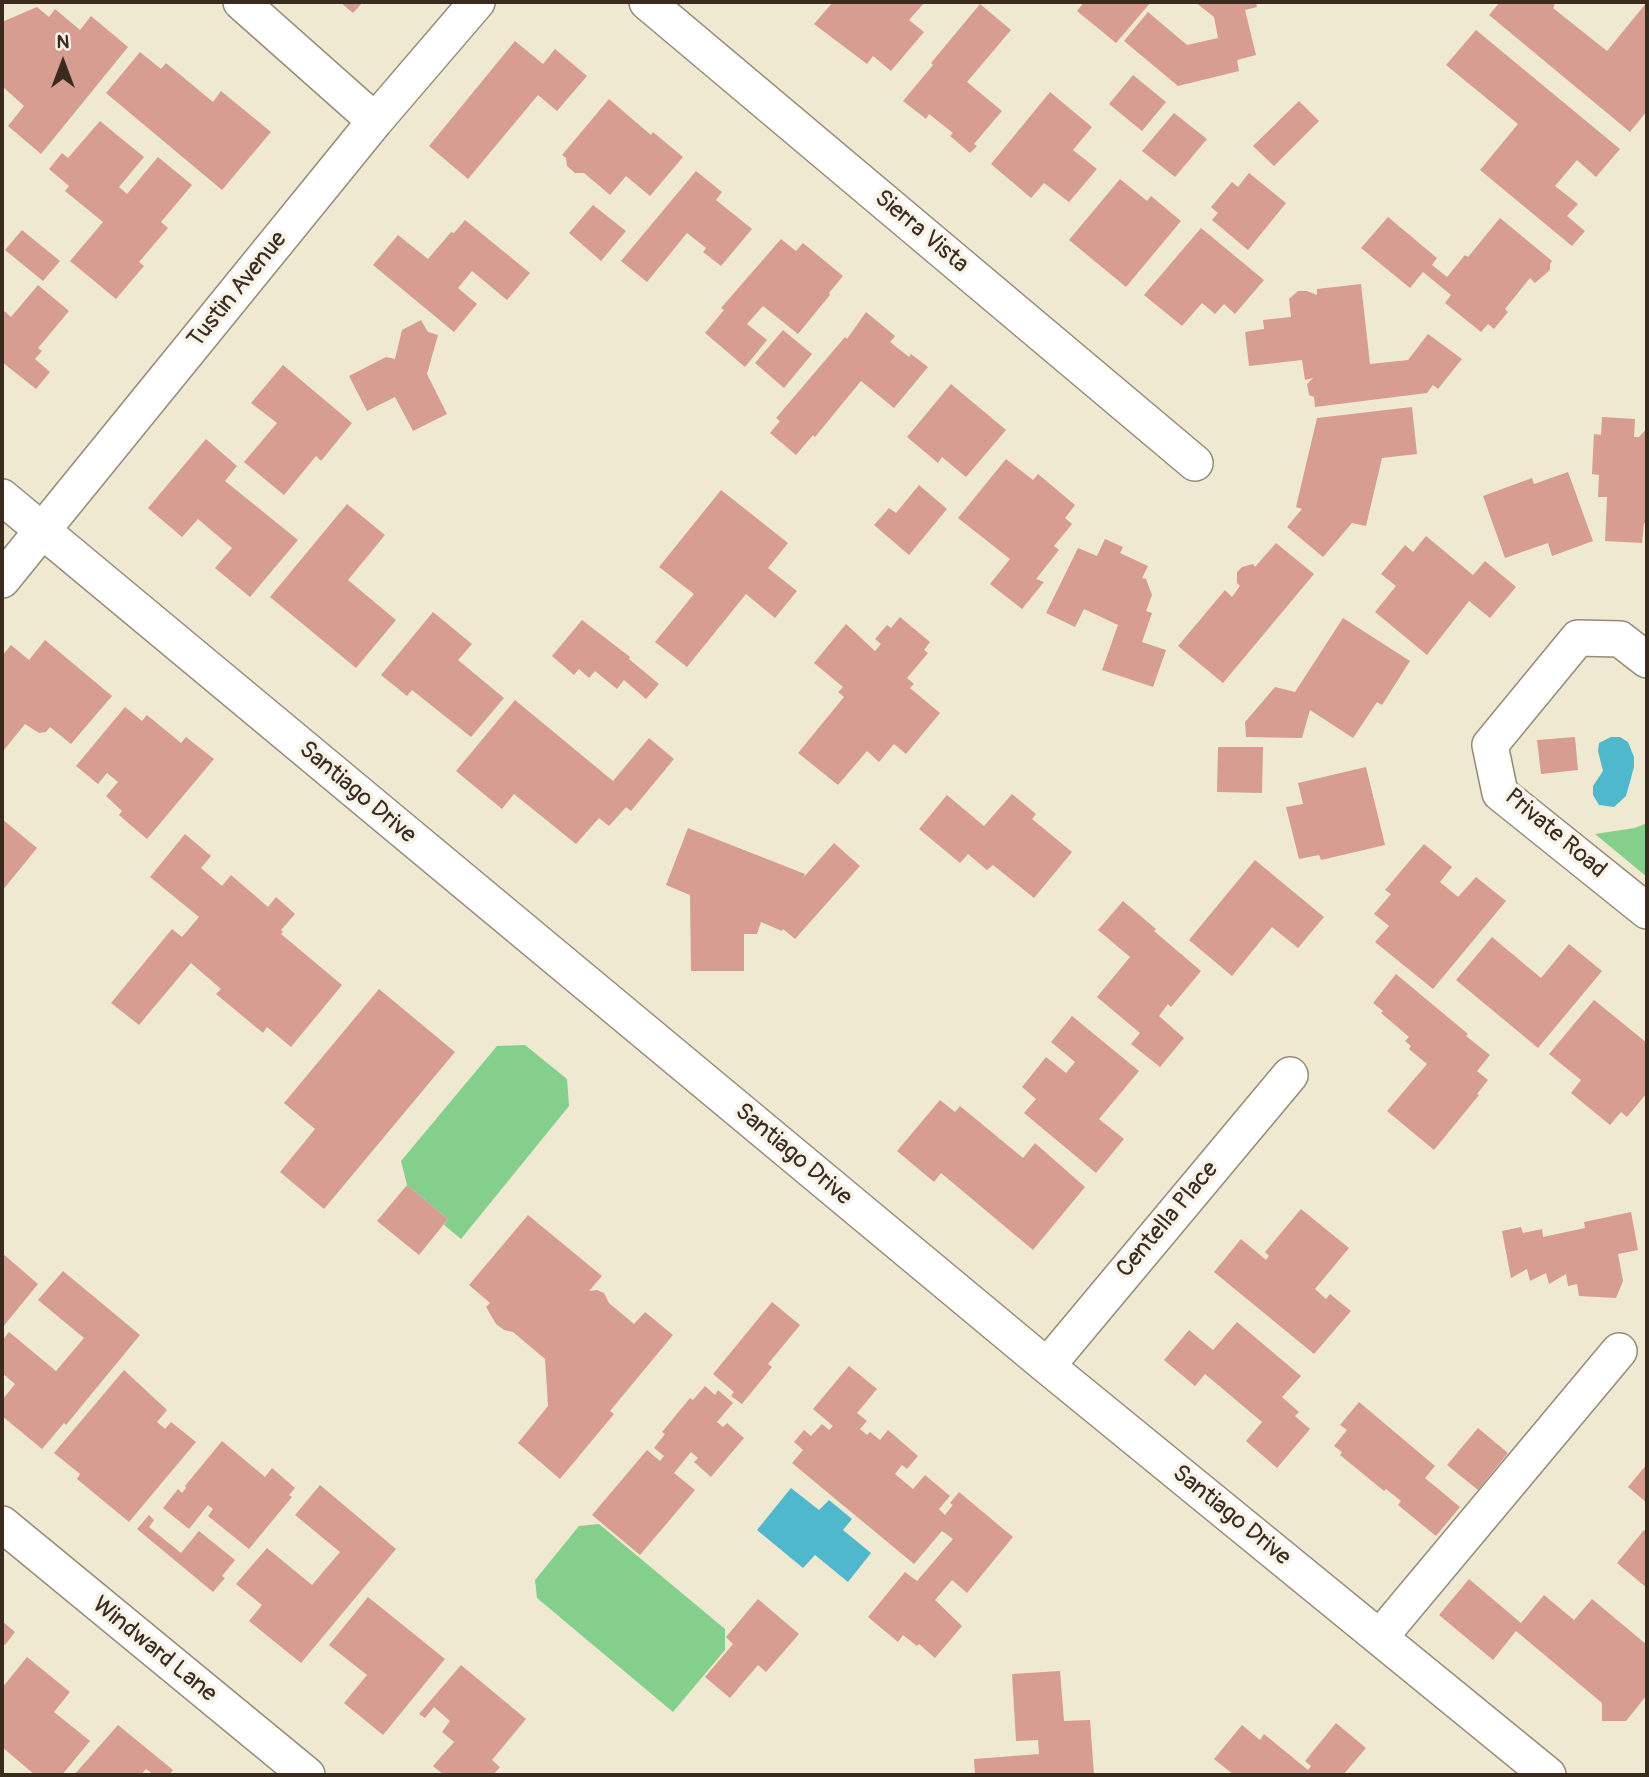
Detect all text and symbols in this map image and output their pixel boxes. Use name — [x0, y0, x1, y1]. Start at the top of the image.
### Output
north arrow — [28, 28, 98, 98]
text: N — [57, 30, 69, 54]
street label: Sierra Vista — [868, 184, 974, 280]
street label: Tustin Avenue — [182, 226, 294, 354]
street label: Santiago Drive — [292, 736, 422, 850]
street label: Private Road — [1498, 783, 1612, 885]
street label: Santiago Drive — [728, 1098, 858, 1212]
street label: Centella Place — [1111, 1156, 1225, 1284]
street label: Santiago Drive — [1166, 1459, 1296, 1573]
street label: Windward Lane — [86, 1591, 222, 1709]

